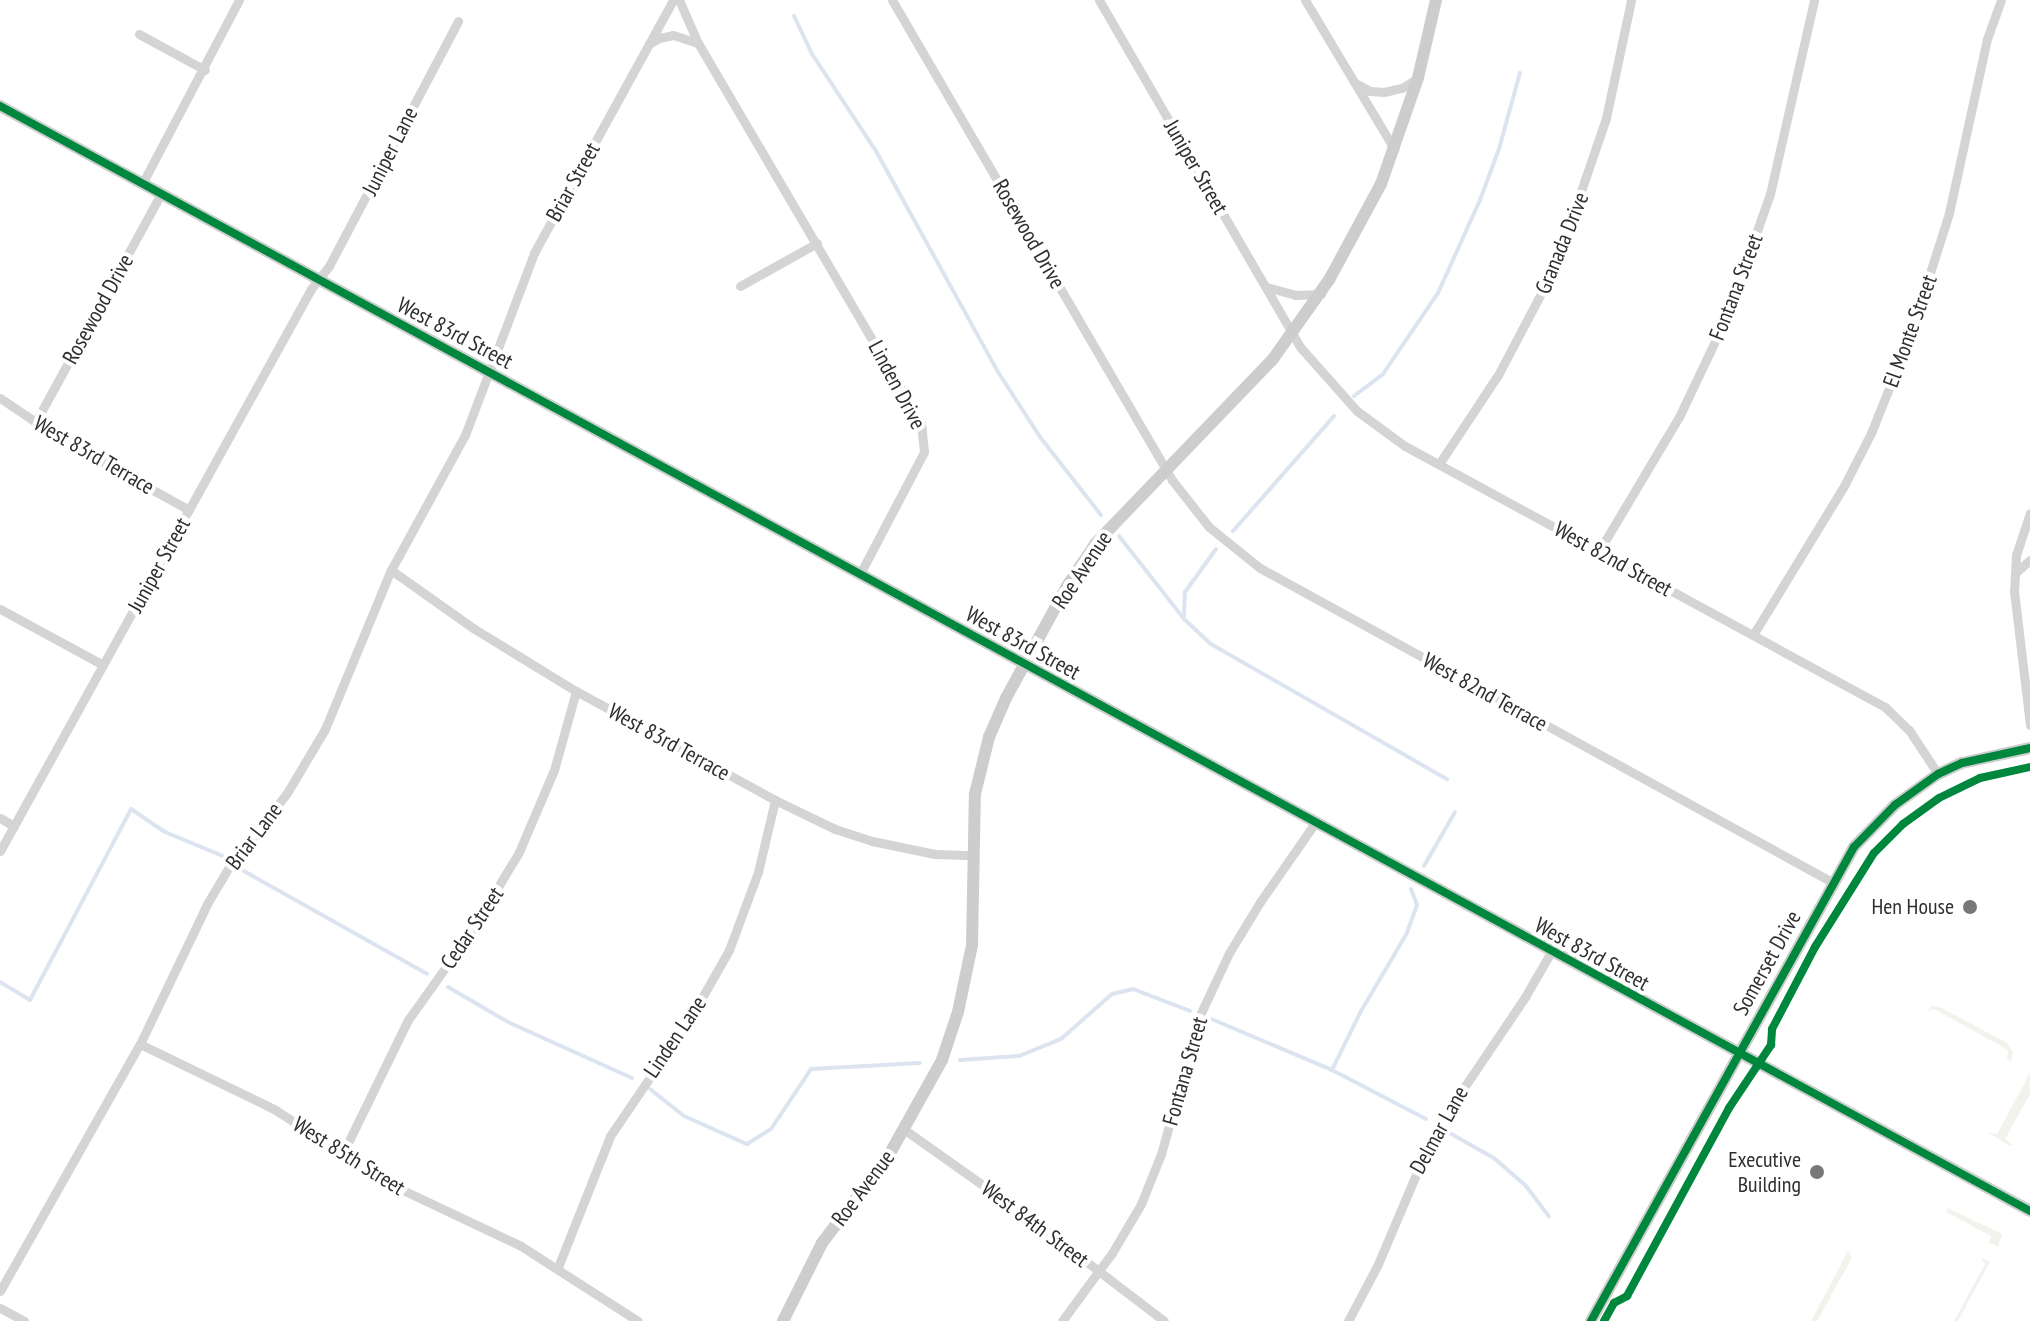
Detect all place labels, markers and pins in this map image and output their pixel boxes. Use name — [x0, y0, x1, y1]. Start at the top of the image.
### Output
place label: Hen House — [1871, 894, 1954, 920]
marker: Hen House — [1961, 898, 1979, 916]
place label: Executive Building — [1728, 1146, 1801, 1198]
marker: Executive Building — [1808, 1163, 1826, 1181]

